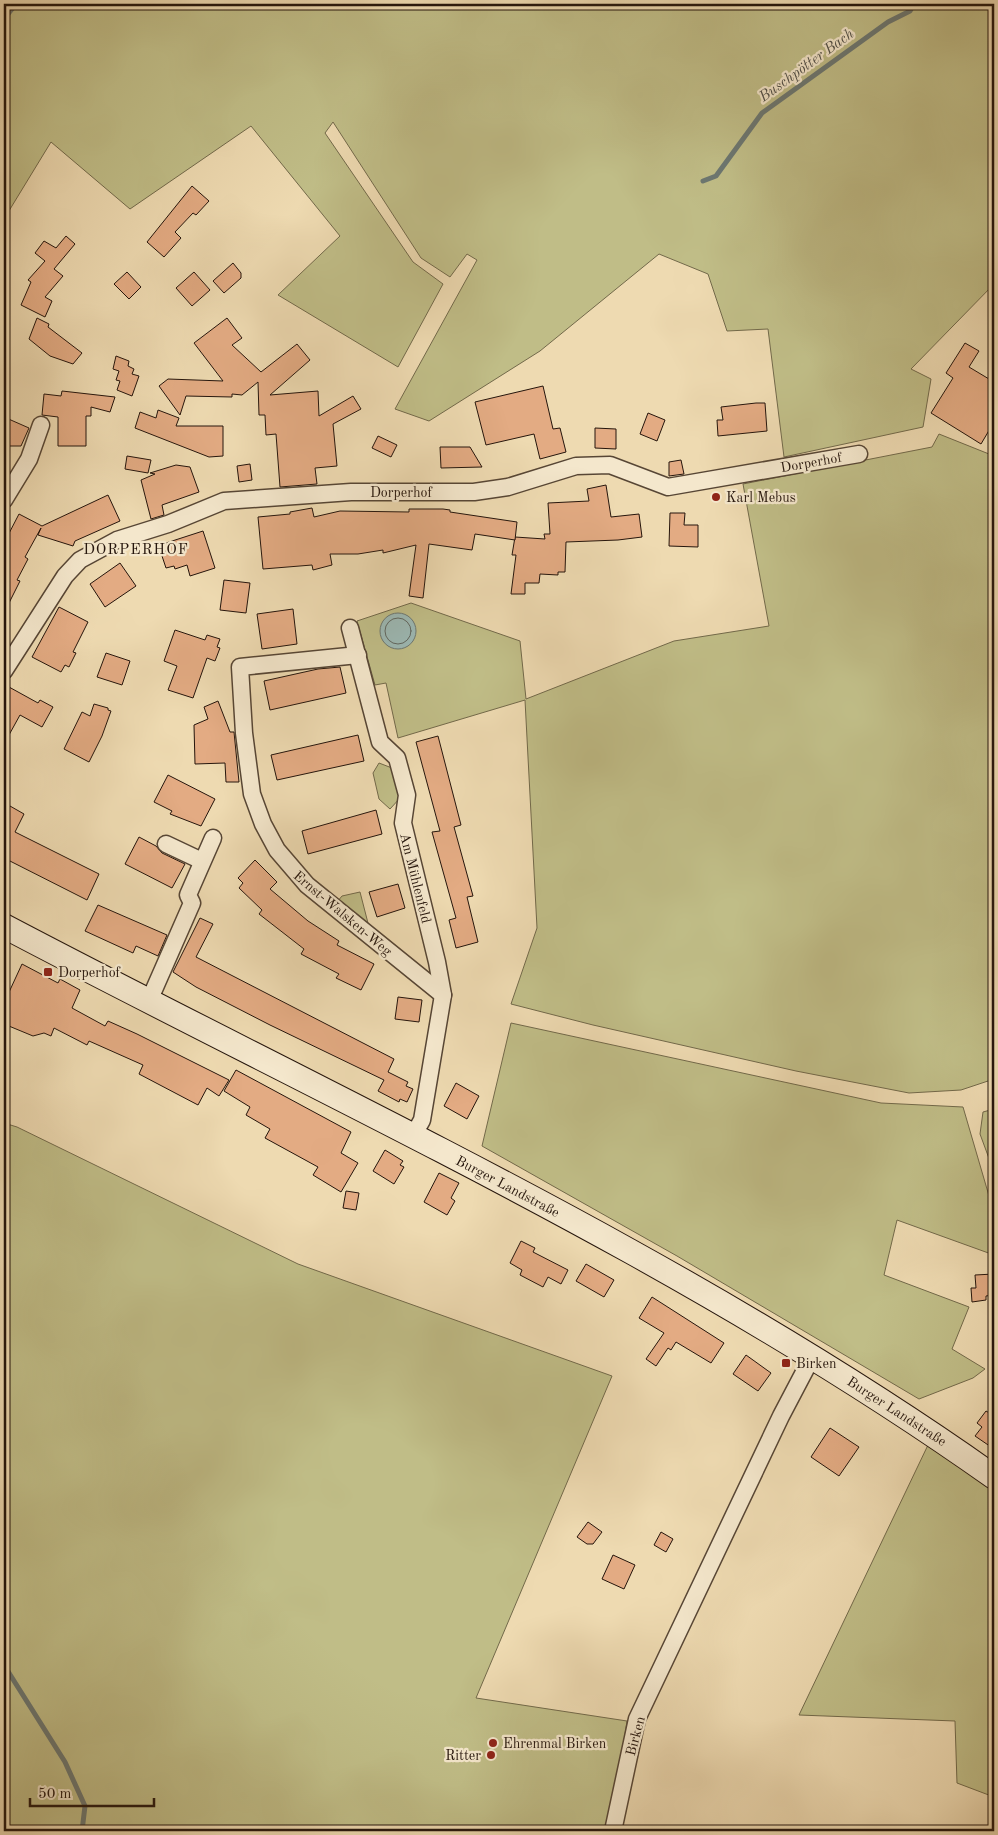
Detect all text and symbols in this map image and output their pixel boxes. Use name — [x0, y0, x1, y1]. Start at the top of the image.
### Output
water label: Buschpötter Bach — [756, 27, 857, 106]
street label: Dorperhof — [779, 450, 844, 475]
street label: Dorperhof — [370, 486, 433, 500]
marker: Karl Mebus — [710, 491, 722, 503]
place label: Karl Mebus — [726, 491, 796, 505]
district label: DORPERHOF — [83, 543, 189, 558]
street label: Am Mühlenfeld — [397, 832, 433, 925]
street label: Ernst-Walsken-Weg — [290, 869, 395, 959]
marker: Dorperhof — [42, 966, 54, 978]
place label: Dorperhof — [58, 966, 122, 980]
street label: Burger Landstraße — [453, 1154, 562, 1220]
marker: Birken — [780, 1357, 792, 1369]
place label: Birken — [796, 1357, 837, 1371]
street label: Burger Landstraße — [844, 1375, 949, 1449]
street label: Birken — [624, 1714, 648, 1758]
marker: Ehrenmal Birken — [487, 1737, 499, 1749]
place label: Ehrenmal Birken — [503, 1737, 607, 1751]
place label: Ritter — [445, 1749, 481, 1763]
marker: Ritter — [485, 1749, 497, 1761]
scale bar — [30, 1775, 154, 1807]
text: 50 m — [38, 1787, 72, 1802]

